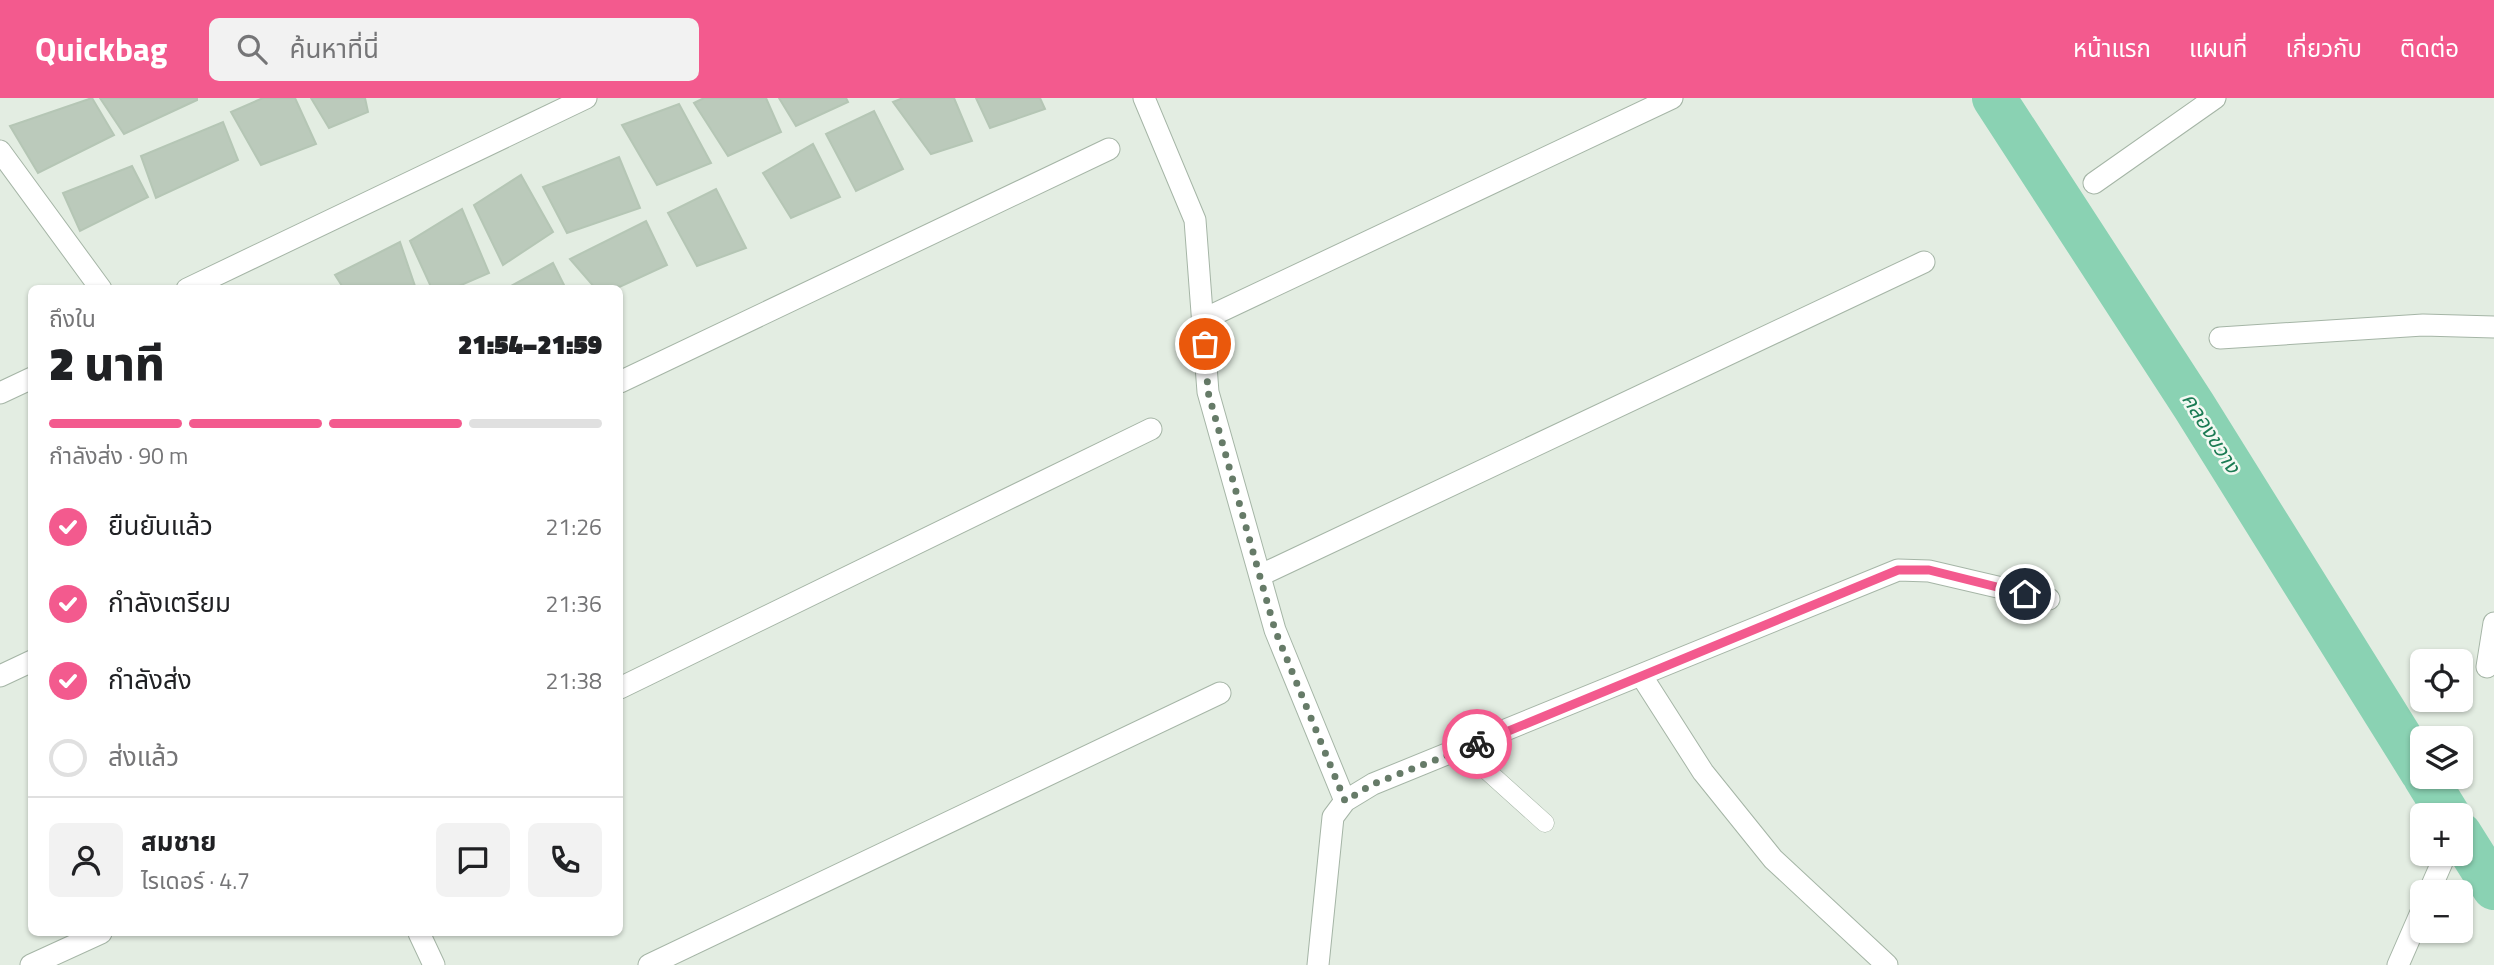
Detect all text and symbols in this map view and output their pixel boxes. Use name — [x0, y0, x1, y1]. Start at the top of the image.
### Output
search box — [209, 18, 699, 81]
text: Quickbag — [35, 24, 167, 74]
text: ค้นหาที่นี่ — [289, 29, 379, 68]
icon: search — [233, 30, 271, 68]
text: หน้าแรก — [2073, 30, 2151, 66]
text: แผนที่ — [2189, 30, 2247, 66]
text: เกี่ยวกับ — [2285, 30, 2362, 66]
text: ติดต่อ — [2400, 30, 2459, 66]
text: ถึงใน — [49, 301, 96, 336]
pin — [1175, 314, 1235, 374]
text: 21:54–21:59 — [458, 325, 602, 364]
icon: bag — [1186, 325, 1224, 363]
text: 2 นาที — [49, 328, 165, 398]
water label: คลองขวาง — [2174, 386, 2250, 481]
text: กำลังส่ง · 90 m — [49, 438, 188, 473]
text: ยืนยันแล้ว — [108, 506, 213, 545]
icon: check — [49, 508, 87, 546]
text: 21:26 — [545, 509, 602, 544]
pin — [1995, 564, 2055, 624]
icon: home — [2006, 575, 2044, 613]
text: กำลังเตรียม — [108, 583, 231, 622]
icon: check — [49, 585, 87, 623]
text: 21:36 — [545, 586, 602, 621]
map controls — [2410, 649, 2473, 943]
button: locate — [2410, 649, 2473, 712]
text: กำลังส่ง — [108, 660, 192, 699]
icon: check — [49, 662, 87, 700]
text: 21:38 — [545, 663, 602, 698]
courier — [1442, 709, 1512, 779]
icon: bike — [1458, 725, 1496, 763]
button: layers — [2410, 726, 2473, 789]
text: ส่งแล้ว — [108, 737, 179, 776]
button: + — [2410, 803, 2473, 866]
text: สมชาย — [141, 822, 217, 861]
button: person — [49, 823, 123, 897]
button: chat — [436, 823, 510, 897]
button: phone — [528, 823, 602, 897]
text: ไรเดอร์ · 4.7 — [141, 863, 250, 898]
button: − — [2410, 880, 2473, 943]

